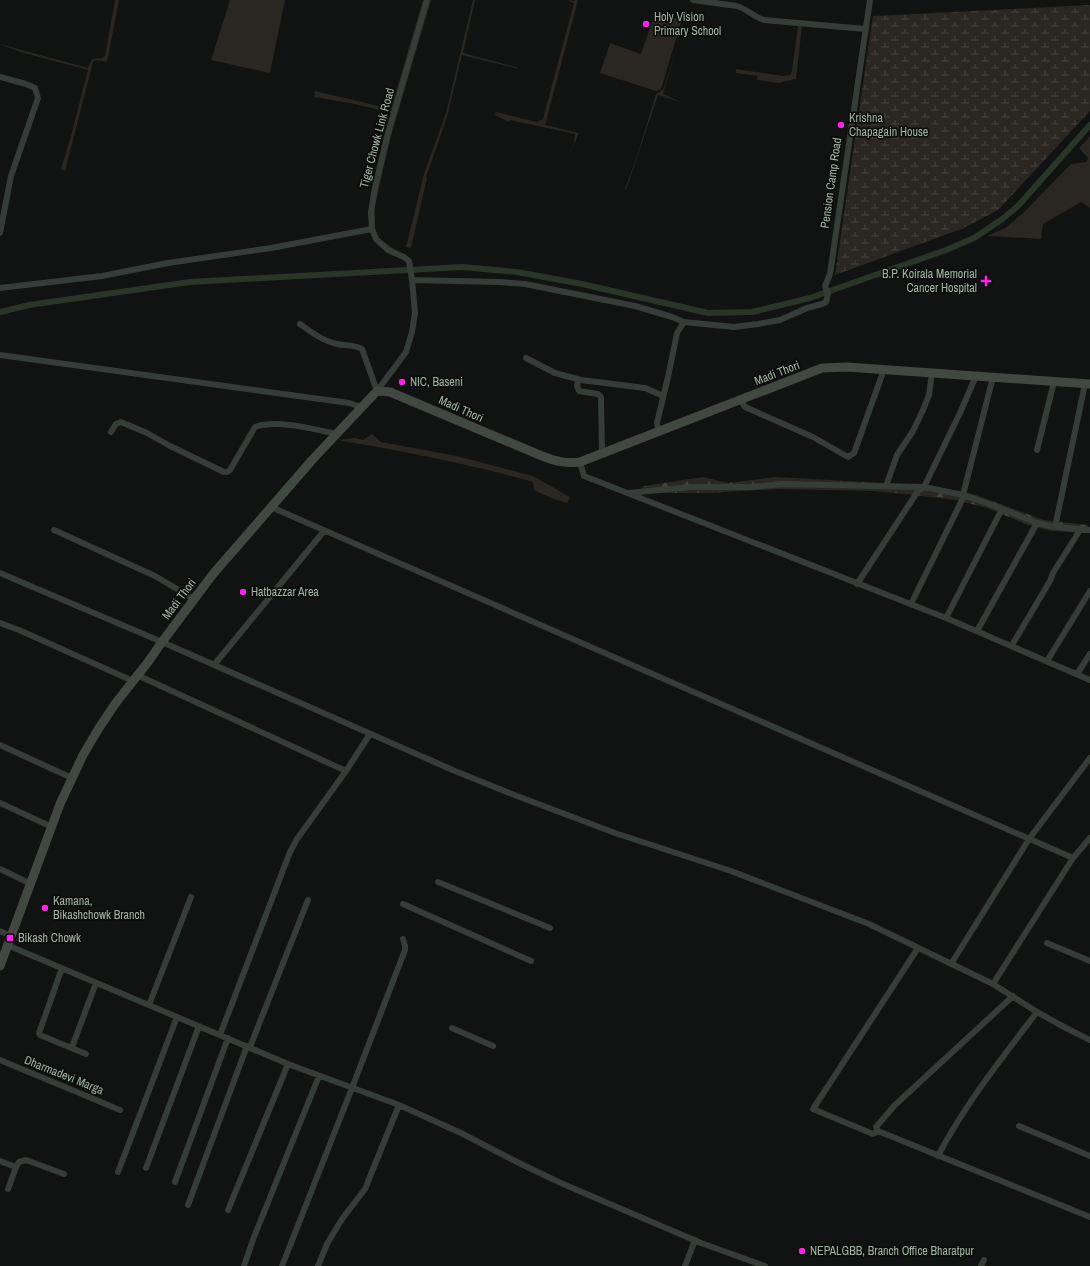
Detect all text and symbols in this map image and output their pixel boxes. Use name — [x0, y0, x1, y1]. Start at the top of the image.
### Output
place label: Holy Vision Primary School — [654, 9, 721, 39]
marker: Holy Vision Primary School — [641, 19, 651, 29]
street label: Tiger Chowk Link Road — [356, 86, 398, 190]
place label: Krishna Chapagain House — [849, 110, 928, 140]
marker: Krishna Chapagain House — [836, 120, 846, 130]
street label: Pension Camp Road — [817, 137, 845, 229]
place label: B.P. Koirala Memorial Cancer Hospital — [882, 266, 977, 296]
marker: B.P. Koirala Memorial Cancer Hospital — [980, 275, 992, 287]
street label: Madi Thori — [752, 357, 802, 389]
place label: NIC, Baseni — [410, 374, 463, 390]
marker: NIC, Baseni — [397, 377, 407, 387]
street label: Madi Thori — [436, 392, 486, 426]
street label: Madi Thori — [158, 575, 200, 623]
place label: Hatbazzar Area — [251, 584, 319, 600]
marker: Hatbazzar Area — [238, 587, 248, 597]
place label: Kamana, Bikashchowk Branch — [53, 893, 145, 923]
marker: Kamana, Bikashchowk Branch — [40, 903, 50, 913]
place label: Bikash Chowk — [18, 930, 81, 946]
marker: Bikash Chowk — [5, 933, 15, 943]
street label: Dharmadevi Marga — [22, 1052, 107, 1098]
place label: NEPALGBB, Branch Office Bharatpur — [810, 1243, 974, 1259]
marker: NEPALGBB, Branch Office Bharatpur — [797, 1246, 807, 1256]

